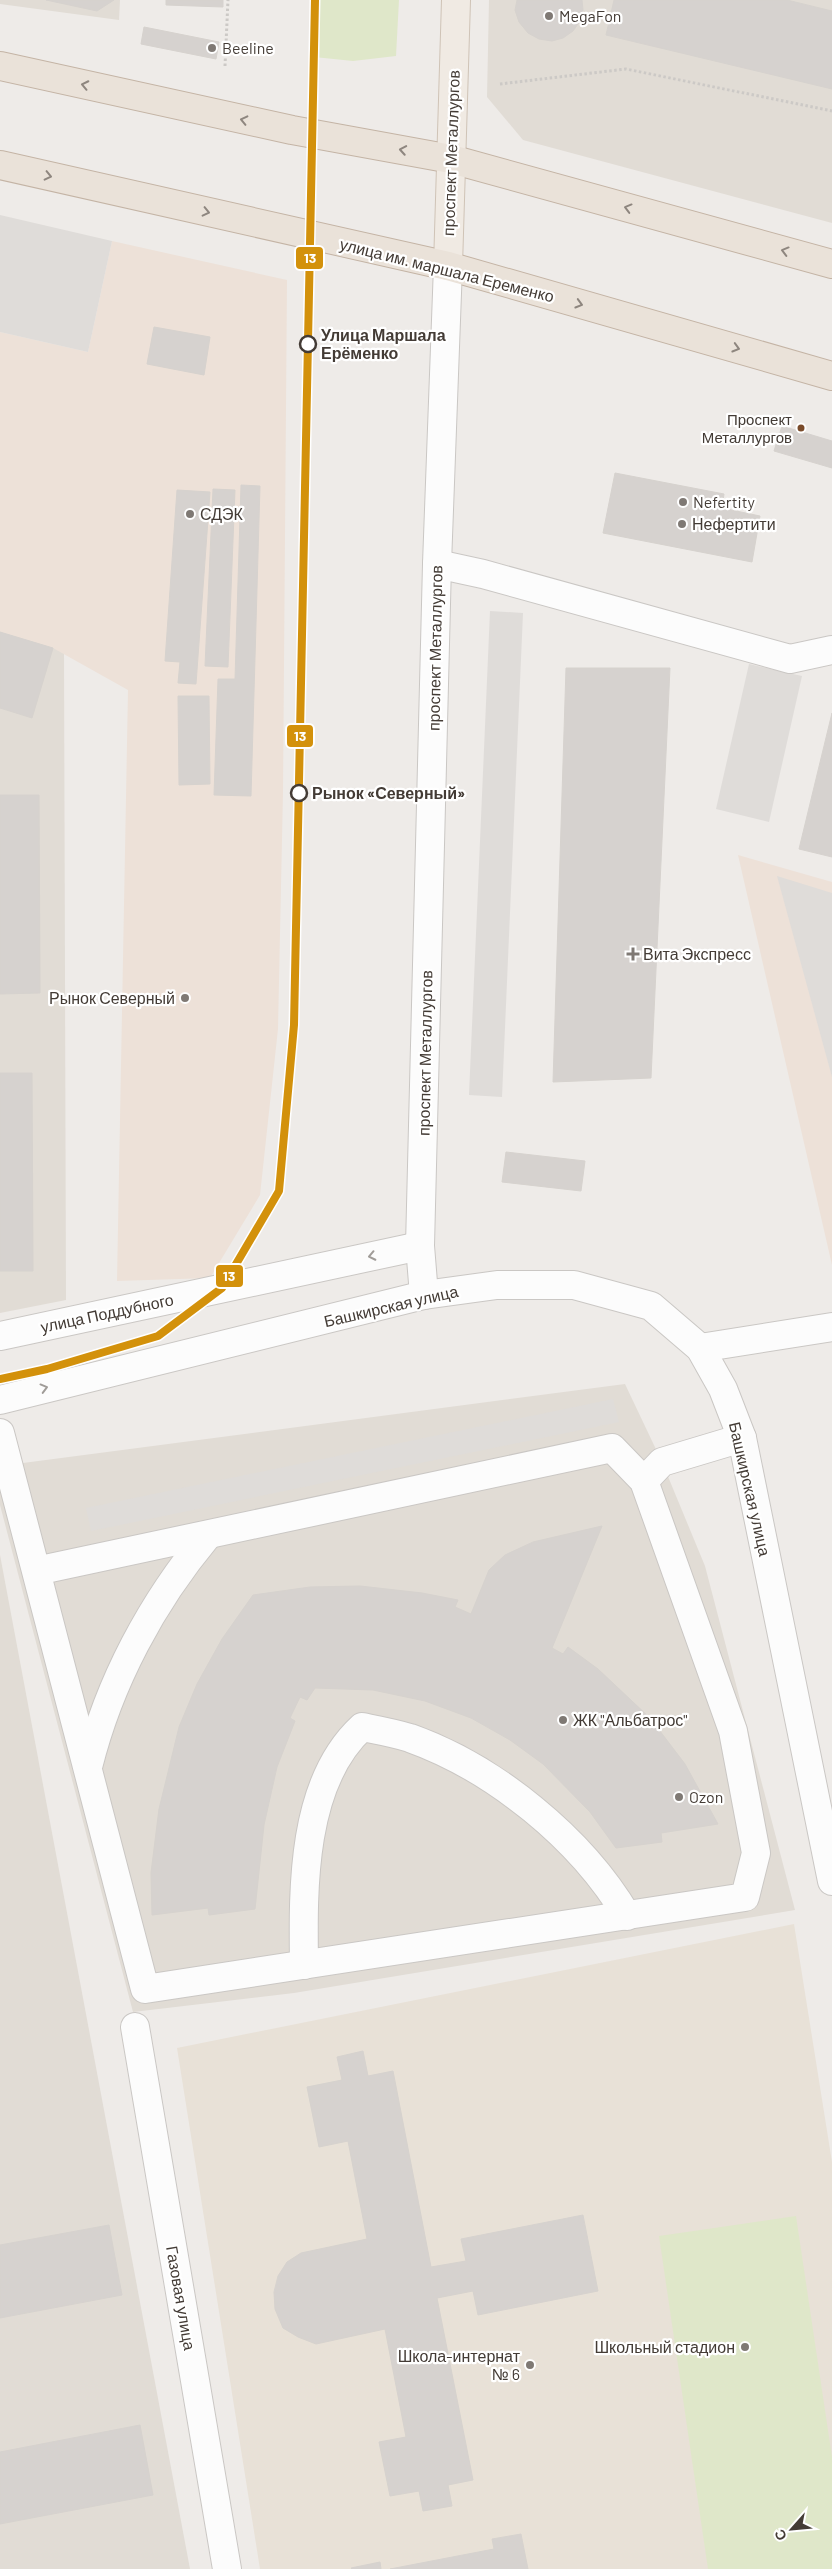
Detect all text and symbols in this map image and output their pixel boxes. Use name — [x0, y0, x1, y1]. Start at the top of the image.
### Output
place label: MegaFon — [559, 6, 622, 25]
marker: MegaFon — [543, 10, 555, 22]
place label: Beeline — [222, 38, 274, 57]
marker: Beeline — [206, 42, 218, 54]
street label: проспект Металлургов — [438, 70, 463, 236]
one-way arrow — [81, 80, 90, 91]
one-way arrow — [239, 115, 248, 126]
one-way arrow — [399, 146, 408, 156]
one-way arrow — [43, 170, 52, 181]
one-way arrow — [624, 203, 633, 214]
one-way arrow — [201, 206, 210, 217]
street label: улица им. маршала Еременко — [338, 234, 556, 305]
line badge: 13 — [295, 246, 324, 270]
one-way arrow — [781, 246, 789, 257]
text: 13 — [304, 249, 316, 266]
one-way arrow — [575, 298, 583, 308]
place label: Улица Маршала Ерёменко — [321, 325, 446, 362]
marker: Улица Маршала Ерёменко — [299, 335, 317, 353]
one-way arrow — [731, 343, 739, 353]
place label: Проспект Металлургов — [702, 410, 792, 446]
marker: Проспект Металлургов — [796, 423, 806, 433]
place label: Nefertity — [693, 492, 755, 511]
marker: Nefertity — [677, 496, 689, 508]
place label: СДЭК — [200, 504, 244, 523]
marker: СДЭК — [184, 508, 196, 520]
place label: Нефертити — [692, 514, 776, 533]
marker: Нефертити — [676, 518, 688, 530]
street label: проспект Металлургов — [424, 565, 445, 731]
line badge: 13 — [286, 724, 314, 748]
text: 13 — [294, 727, 306, 744]
place label: Рынок «Северный» — [312, 783, 465, 802]
marker: Рынок «Северный» — [290, 784, 308, 802]
place label: Вита Экспресс — [643, 944, 751, 963]
marker: Вита Экспресс — [627, 948, 639, 960]
street label: проспект Металлургов — [414, 970, 435, 1136]
place label: Рынок Северный — [49, 988, 175, 1007]
marker: Рынок Северный — [179, 992, 191, 1004]
one-way arrow — [368, 1250, 377, 1261]
line badge: 13 — [215, 1264, 244, 1288]
text: 13 — [223, 1267, 235, 1284]
street label: Башкирская улица — [322, 1281, 460, 1330]
street label: улица Поддубного — [39, 1289, 175, 1336]
one-way arrow — [39, 1384, 47, 1394]
street label: Башкирская улица — [726, 1420, 775, 1558]
place label: ЖК "Альбатрос" — [573, 1710, 688, 1729]
marker: ЖК "Альбатрос" — [557, 1714, 569, 1726]
place label: Ozon — [689, 1787, 723, 1806]
marker: Ozon — [673, 1791, 685, 1803]
street label: Газовая улица — [163, 2244, 200, 2352]
place label: Школьный стадион — [594, 2337, 735, 2356]
marker: Школьный стадион — [739, 2341, 751, 2353]
place label: Школа-интернат № 6 — [398, 2346, 521, 2383]
marker: Школа-интернат № 6 — [524, 2359, 536, 2371]
north arrow — [767, 2504, 817, 2554]
text: С — [770, 2527, 790, 2543]

